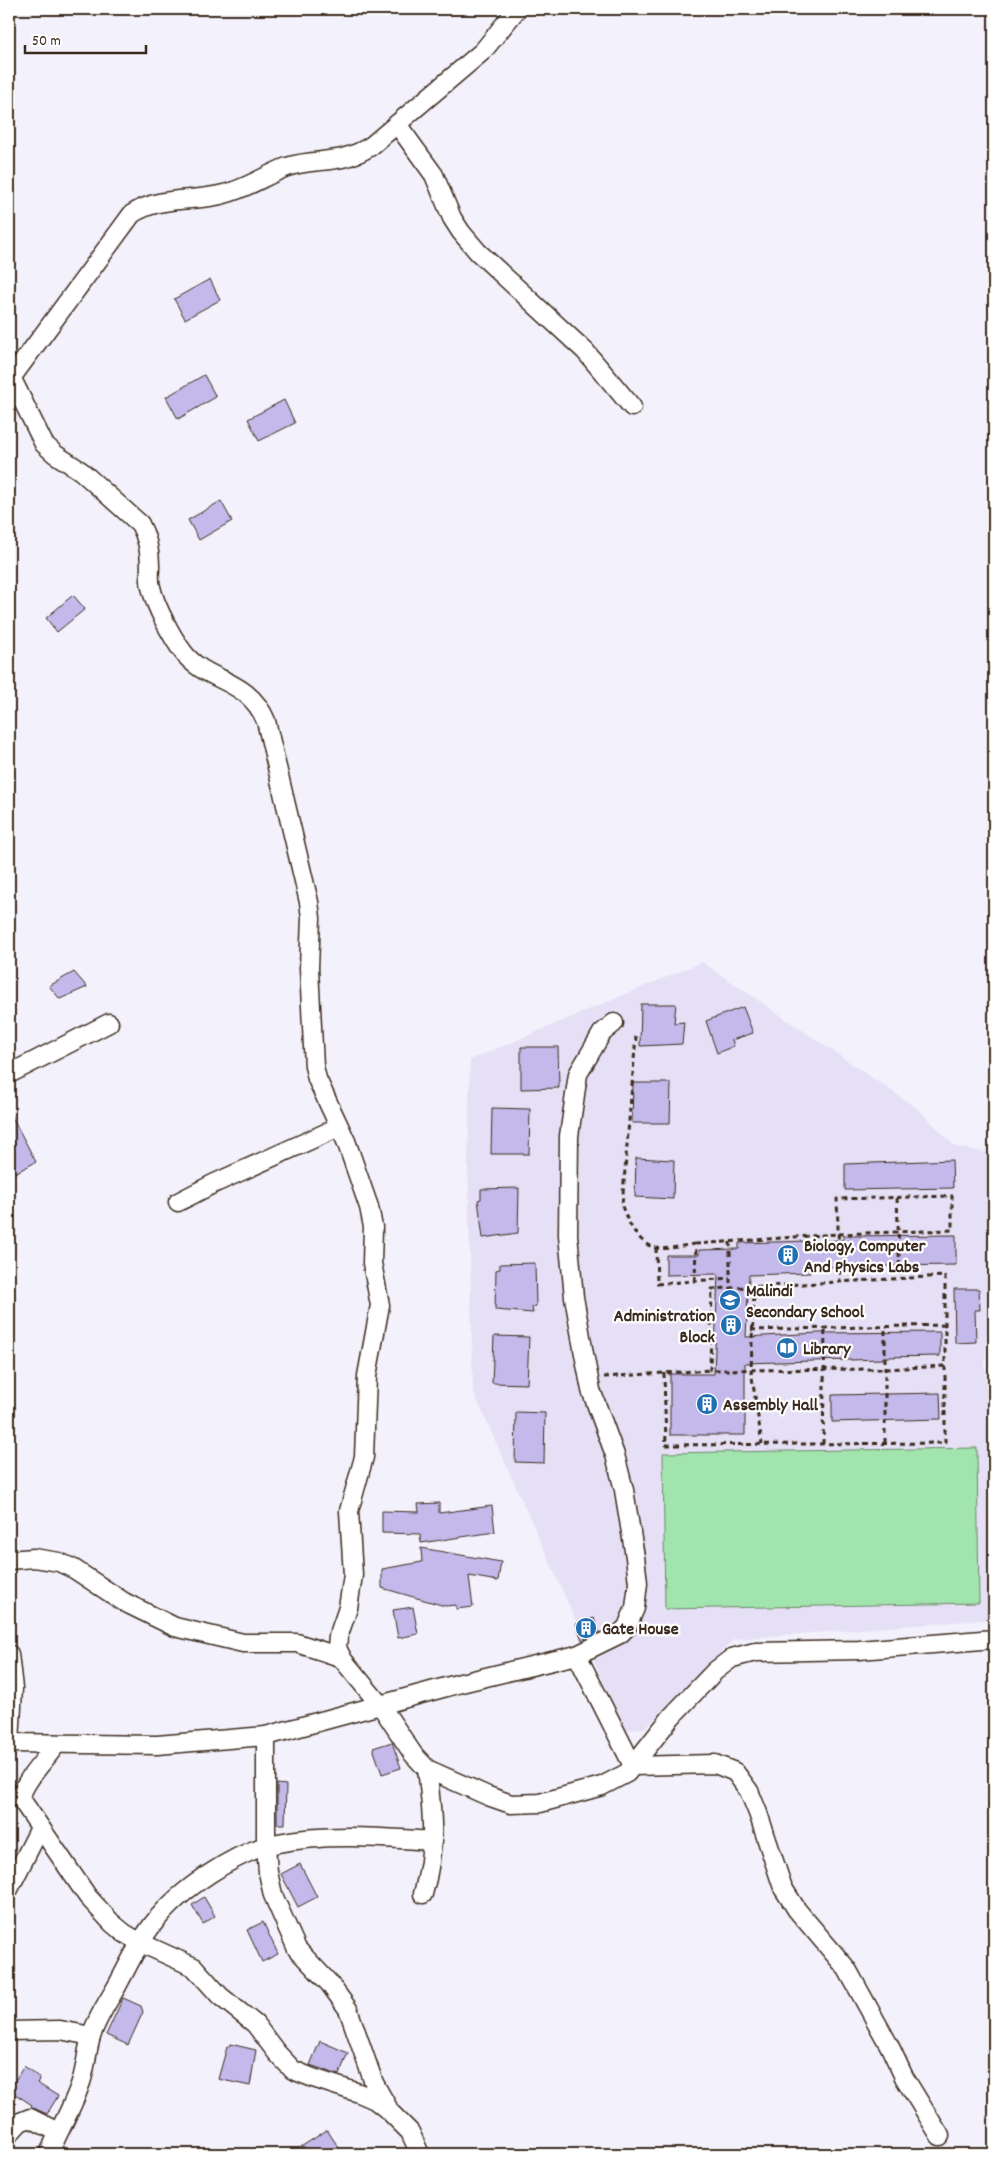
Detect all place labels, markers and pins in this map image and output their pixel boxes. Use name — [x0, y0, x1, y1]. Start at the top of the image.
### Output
place label: Biology, Computer And Physics Labs — [804, 1235, 926, 1281]
building icon: Biology, Computer And Physics Labs — [776, 1243, 800, 1267]
place label: Malindi Secondary School — [746, 1280, 865, 1326]
school or university icon: Malindi Secondary School — [718, 1288, 742, 1312]
place label: Administration Block — [614, 1305, 716, 1351]
building icon: Administration Block — [719, 1313, 743, 1337]
library icon: Library — [775, 1336, 799, 1360]
place label: Library — [803, 1338, 851, 1363]
building icon: Assembly Hall — [695, 1392, 719, 1416]
place label: Assembly Hall — [723, 1394, 819, 1419]
building icon: Gate House — [574, 1616, 598, 1640]
place label: Gate House — [602, 1618, 679, 1643]

